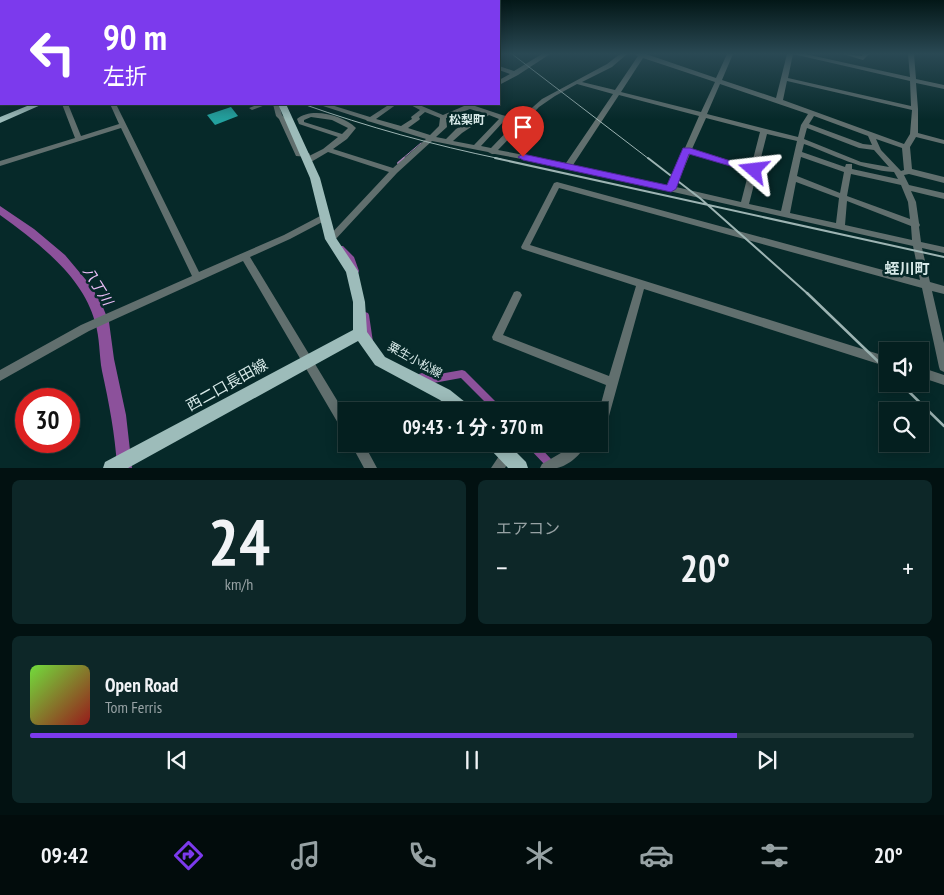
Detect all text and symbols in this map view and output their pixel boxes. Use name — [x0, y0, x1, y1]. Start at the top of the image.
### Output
text: 90 m — [103, 14, 167, 60]
icon: left — [20, 20, 85, 85]
text: 左折 — [103, 62, 147, 90]
pin — [502, 106, 544, 157]
district label: 松梨町 — [449, 112, 485, 127]
icon: arrive — [509, 113, 537, 141]
position arrow — [727, 143, 779, 195]
district label: 蛭川町 — [884, 259, 930, 278]
water label: 八丁川 — [79, 263, 118, 310]
street label: 粟生小松線 — [385, 338, 445, 381]
map controls — [879, 342, 929, 452]
button: sound — [879, 342, 929, 392]
street label: 西二口長田線 — [183, 354, 271, 415]
speed limit sign: 30 — [15, 388, 80, 453]
button: search — [879, 402, 929, 452]
text: 09:43 · 1 分 · 370 m — [403, 415, 543, 439]
text: 24 — [208, 499, 270, 583]
text: エアコン — [496, 518, 560, 538]
text: 20° — [680, 543, 730, 592]
text: − — [496, 549, 508, 586]
text: + — [902, 549, 914, 586]
text: km/h — [225, 574, 253, 594]
text: Open Road — [105, 673, 178, 697]
text: Tom Ferris — [105, 697, 162, 717]
icon: previous — [163, 746, 191, 774]
icon: pause — [458, 746, 486, 774]
icon: next — [753, 746, 781, 774]
icon: directions — [171, 838, 206, 873]
icon: music — [288, 838, 323, 873]
icon: phone — [405, 838, 440, 873]
icon: climate — [522, 838, 557, 873]
icon: car — [639, 838, 674, 873]
icon: filters — [757, 838, 792, 873]
text: 09:42 — [41, 841, 89, 869]
text: 20° — [874, 841, 903, 869]

